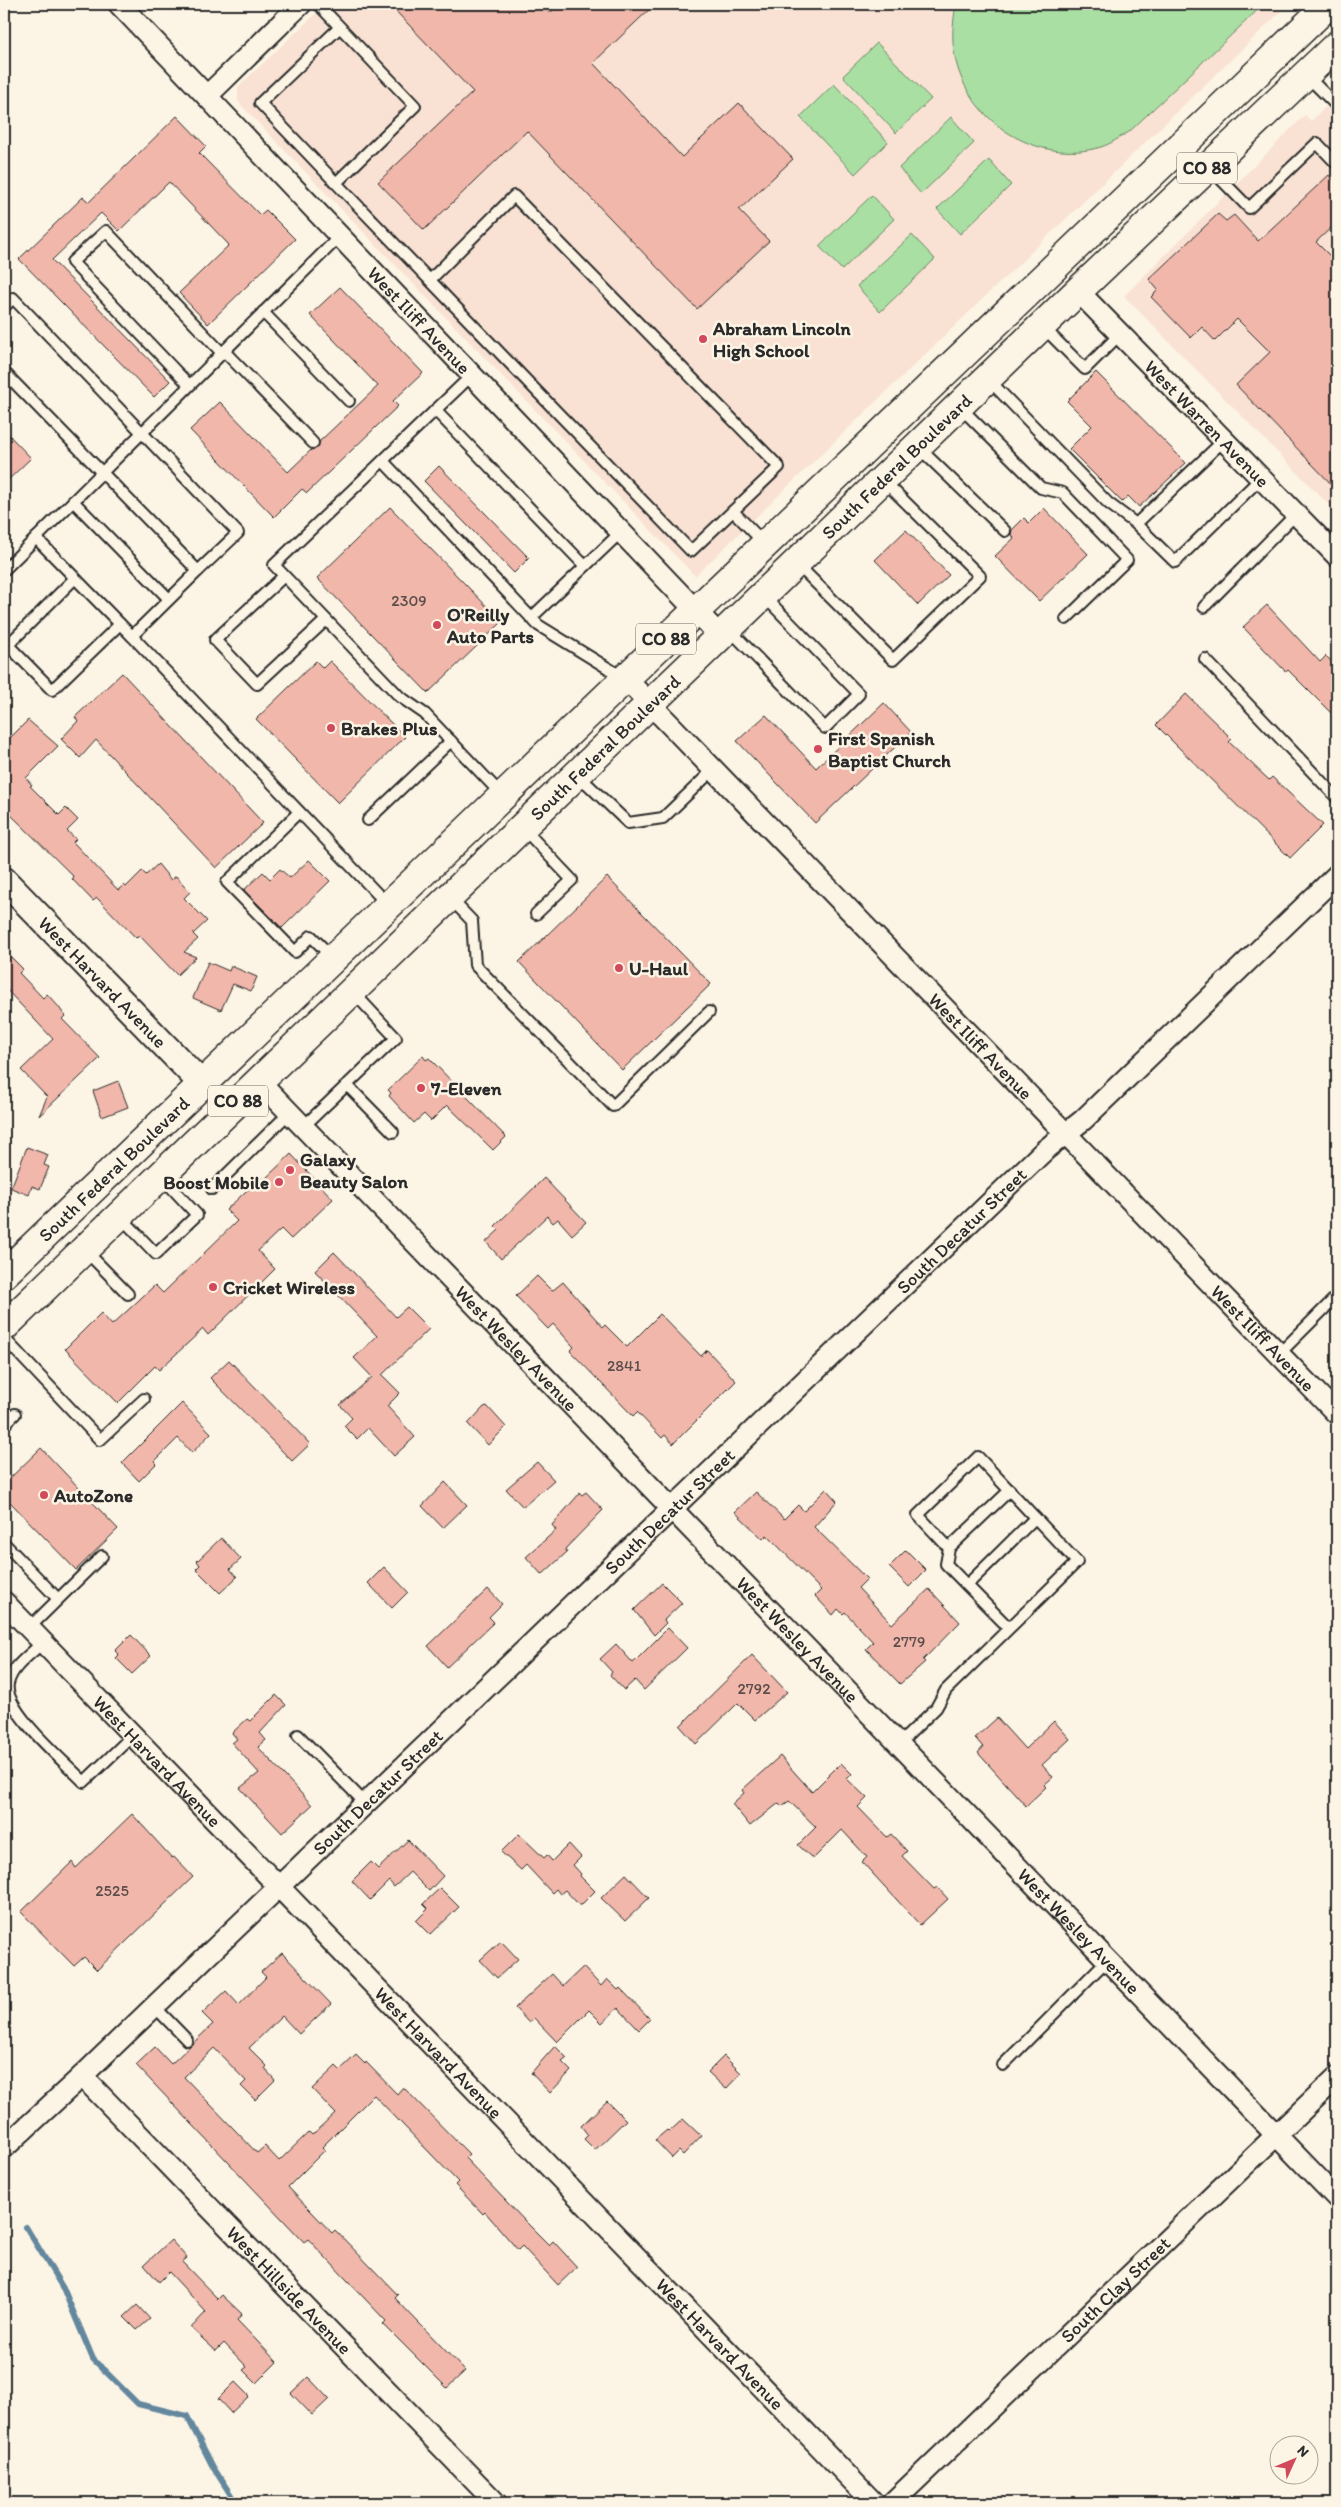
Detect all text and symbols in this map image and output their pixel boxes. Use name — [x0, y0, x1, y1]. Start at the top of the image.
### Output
road number: CO 88 — [1177, 152, 1237, 184]
street label: West Iliff Avenue — [363, 262, 476, 379]
place label: Abraham Lincoln High School — [712, 317, 851, 362]
marker: Abraham Lincoln High School — [697, 333, 709, 345]
street label: West Warren Avenue — [1140, 355, 1274, 492]
street label: South Federal Boulevard — [817, 388, 977, 544]
house number: 2309 — [391, 591, 427, 610]
place label: O'Reilly Auto Parts — [446, 603, 535, 648]
marker: O'Reilly Auto Parts — [431, 619, 443, 631]
road number: CO 88 — [636, 624, 696, 654]
street label: South Federal Boulevard — [525, 669, 686, 825]
place label: Brakes Plus — [341, 717, 438, 740]
marker: Brakes Plus — [325, 722, 337, 734]
place label: First Spanish Baptist Church — [828, 727, 951, 772]
marker: First Spanish Baptist Church — [812, 743, 824, 755]
street label: West Harvard Avenue — [33, 912, 172, 1053]
place label: U-Haul — [629, 957, 689, 980]
marker: U-Haul — [613, 962, 625, 974]
street label: West Iliff Avenue — [924, 988, 1038, 1105]
place label: 7-Eleven — [430, 1077, 502, 1100]
marker: 7-Eleven — [415, 1082, 427, 1094]
road number: CO 88 — [208, 1086, 268, 1116]
street label: South Federal Boulevard — [34, 1091, 195, 1247]
place label: Galaxy Beauty Salon — [300, 1148, 408, 1193]
street label: South Decatur Street — [892, 1163, 1031, 1299]
marker: Galaxy Beauty Salon — [284, 1164, 296, 1176]
place label: Boost Mobile — [163, 1171, 269, 1194]
marker: Boost Mobile — [273, 1176, 285, 1188]
place label: Cricket Wireless — [223, 1276, 356, 1299]
street label: West Wesley Avenue — [450, 1280, 582, 1416]
street label: West Iliff Avenue — [1206, 1280, 1320, 1396]
marker: Cricket Wireless — [207, 1281, 219, 1293]
house number: 2841 — [607, 1356, 642, 1375]
street label: South Decatur Street — [600, 1444, 740, 1579]
place label: AutoZone — [53, 1484, 133, 1507]
marker: AutoZone — [38, 1489, 50, 1501]
street label: West Wesley Avenue — [731, 1572, 864, 1708]
house number: 2779 — [893, 1632, 925, 1651]
house number: 2792 — [737, 1679, 771, 1698]
street label: West Harvard Avenue — [88, 1691, 226, 1832]
street label: South Decatur Street — [308, 1725, 448, 1860]
street label: West Wesley Avenue — [1013, 1863, 1145, 1999]
house number: 2525 — [95, 1881, 129, 1900]
street label: West Harvard Avenue — [370, 1982, 507, 2123]
street label: West Hillside Avenue — [222, 2221, 356, 2359]
street label: South Clay Street — [1056, 2232, 1175, 2348]
street label: West Harvard Avenue — [651, 2273, 789, 2415]
north arrow — [1268, 2434, 1318, 2484]
text: N — [1294, 2442, 1312, 2461]

